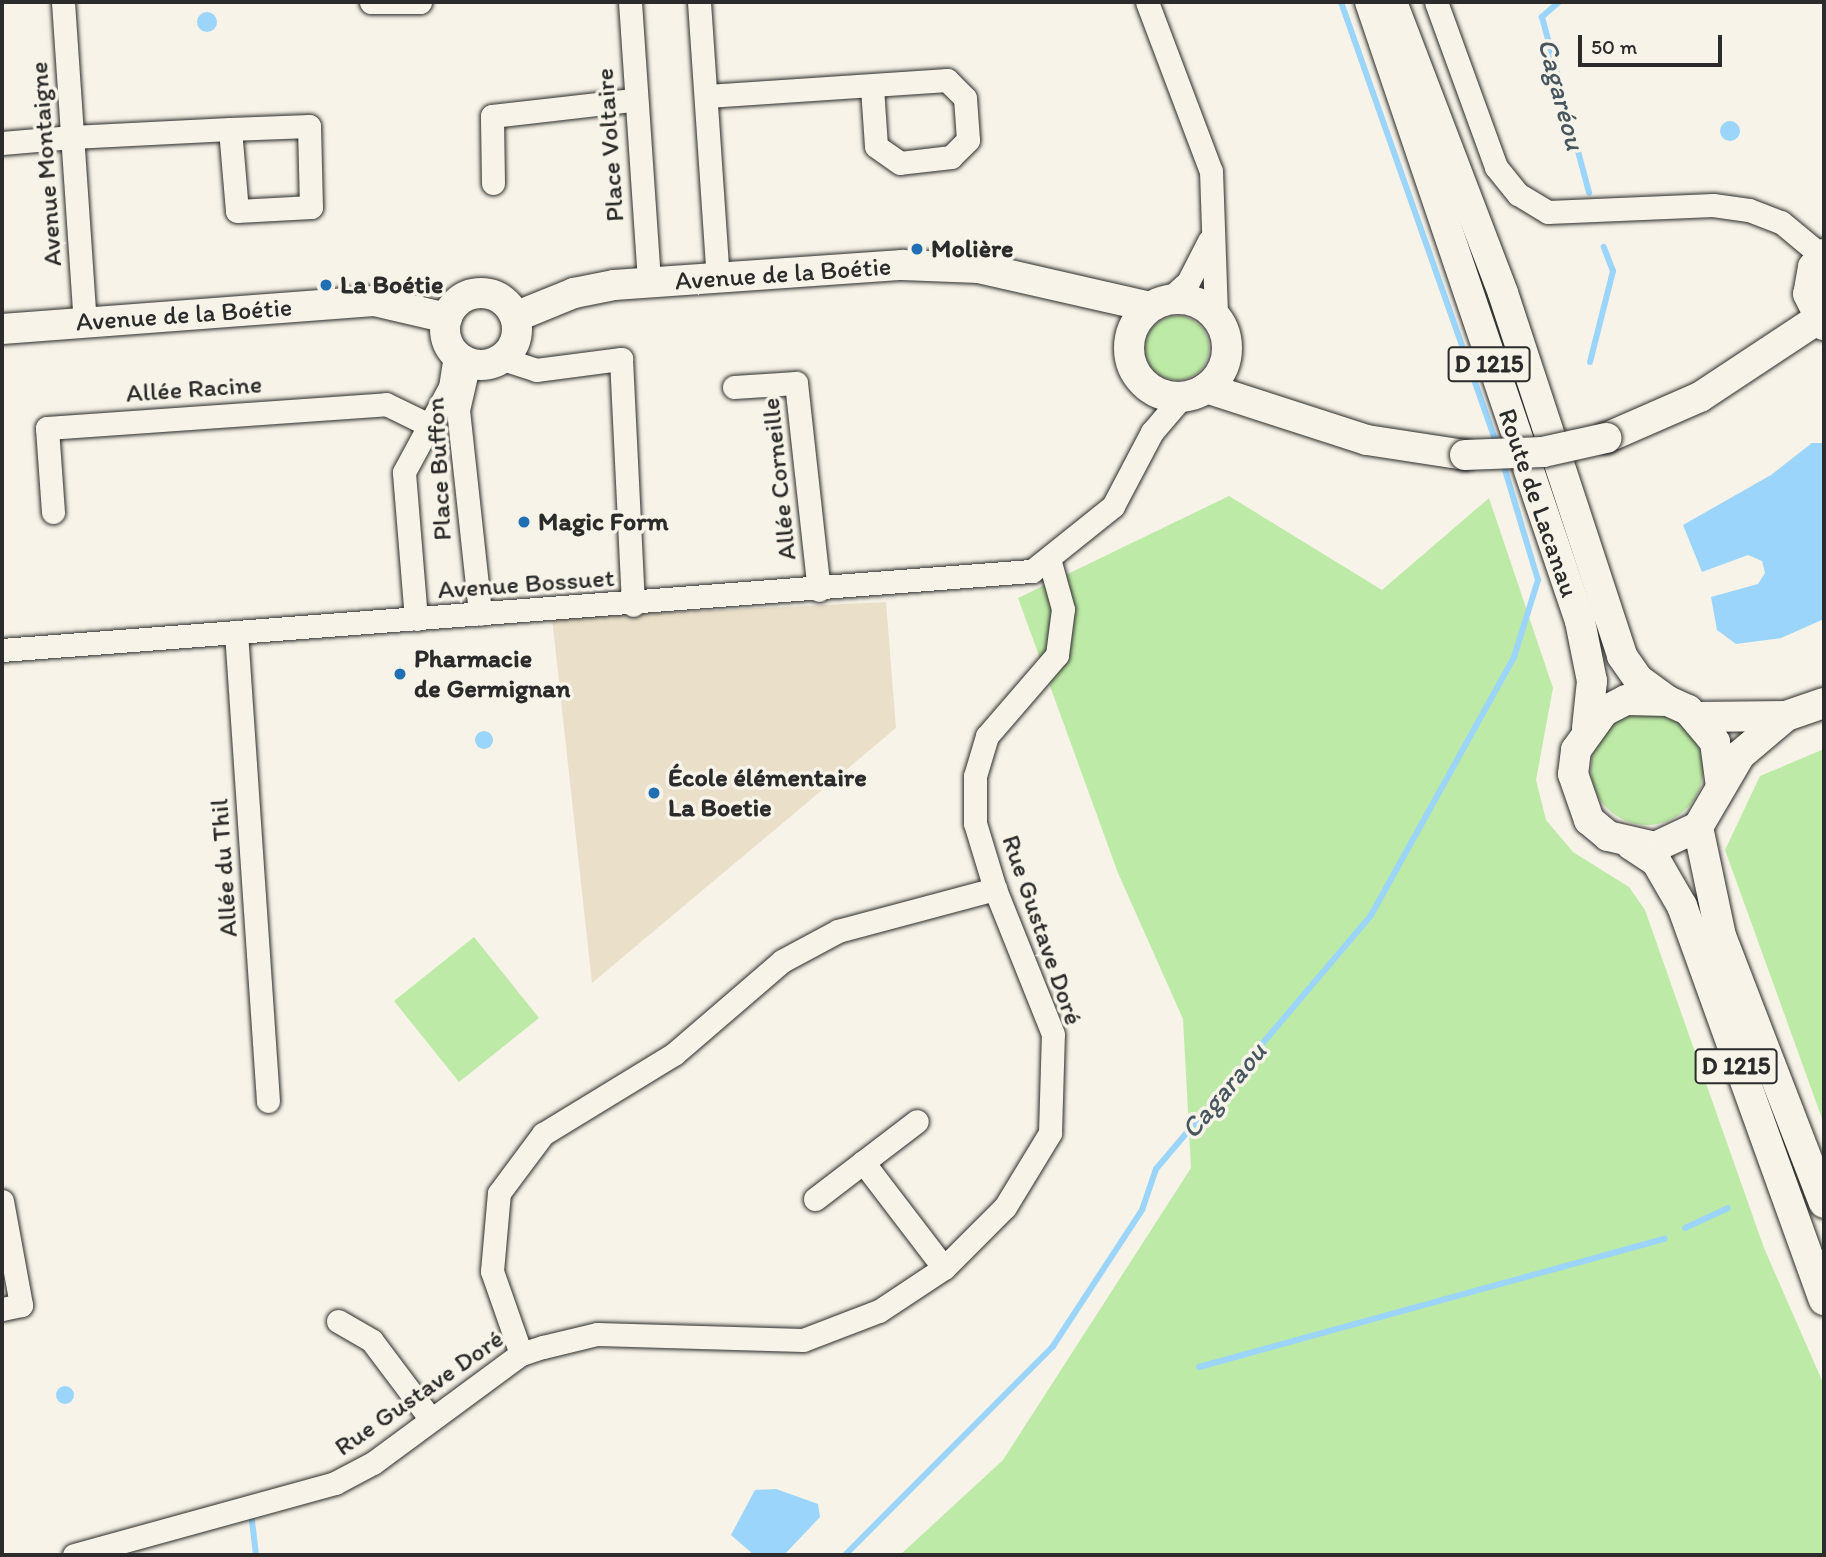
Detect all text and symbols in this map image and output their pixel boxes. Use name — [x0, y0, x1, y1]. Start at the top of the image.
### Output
scale bar — [1581, 21, 1724, 65]
water label: Cagaréou — [1531, 34, 1593, 154]
text: 50 m — [1591, 34, 1637, 59]
street label: Avenue Montaigne — [23, 61, 69, 267]
street label: Place Voltaire — [589, 68, 631, 222]
place label: Molière — [931, 233, 1013, 265]
marker: Molière — [909, 241, 925, 257]
street label: Avenue de la Boétie — [673, 251, 893, 297]
place label: La Boétie — [340, 269, 444, 301]
marker: La Boétie — [318, 277, 334, 293]
street label: Avenue de la Boétie — [74, 292, 294, 338]
road number: D 1215 — [1447, 344, 1531, 384]
street label: Allée Racine — [125, 369, 263, 409]
street label: Place Buffon — [420, 396, 458, 542]
street label: Allée Corneille — [755, 397, 803, 561]
street label: Route de Lacanau — [1491, 405, 1585, 601]
place label: Magic Form — [538, 506, 667, 538]
marker: Magic Form — [516, 514, 532, 530]
street label: Avenue Bossuet — [437, 562, 615, 606]
place label: Pharmacie de Germignan — [414, 643, 570, 704]
marker: Pharmacie de Germignan — [392, 666, 408, 682]
place label: École élémentaire La Boetie — [668, 762, 865, 824]
marker: École élémentaire La Boetie — [646, 785, 662, 801]
street label: Allée du Thil — [204, 797, 244, 939]
street label: Rue Gustave Doré — [995, 831, 1089, 1029]
water label: Cagaraou — [1173, 1035, 1273, 1145]
road number: D 1215 — [1694, 1046, 1778, 1086]
street label: Rue Gustave Doré — [329, 1323, 509, 1463]

